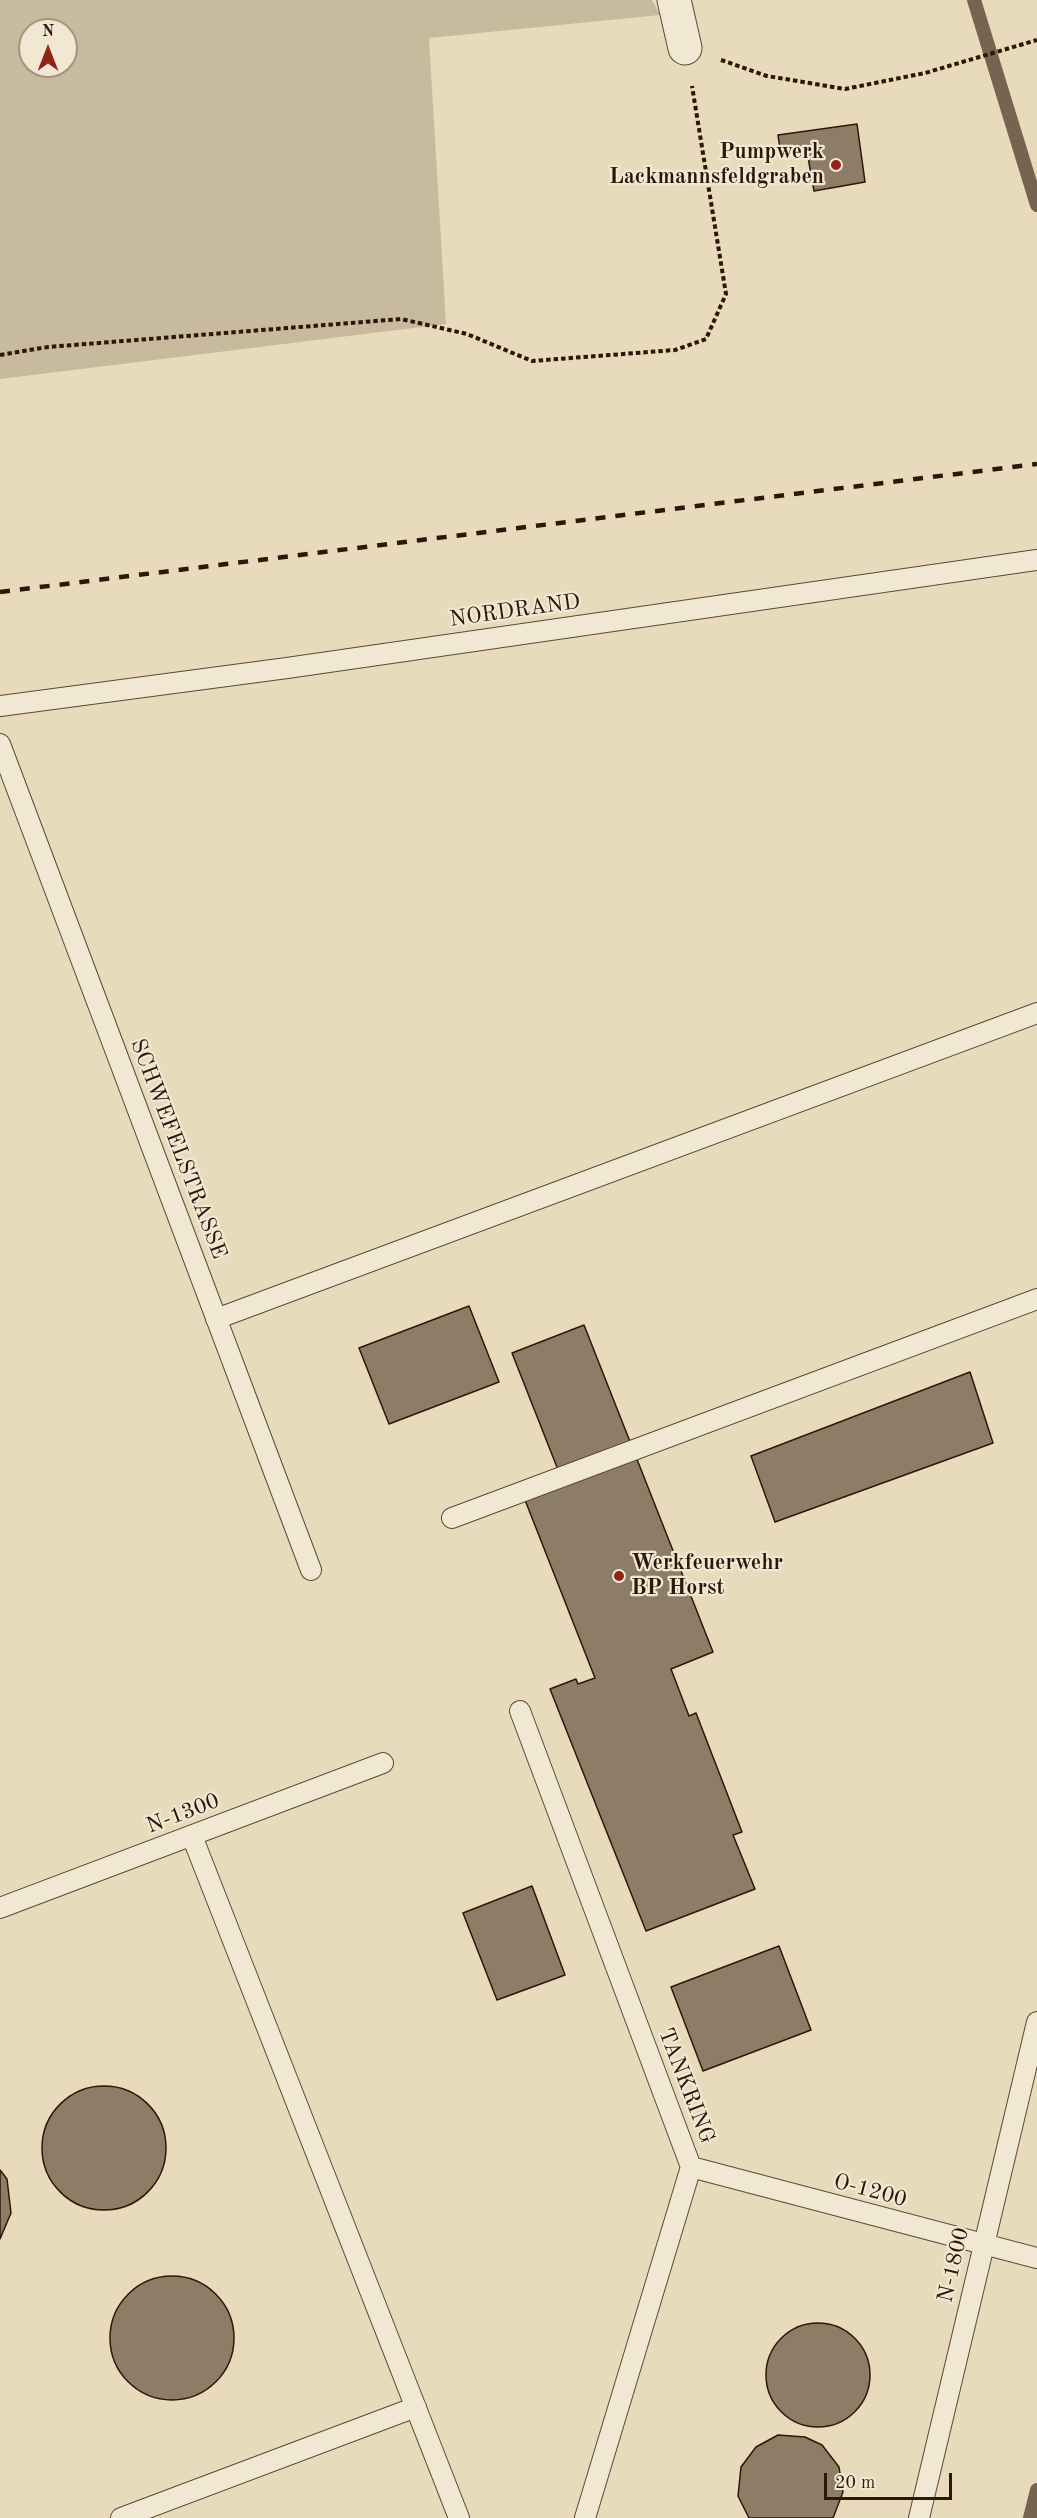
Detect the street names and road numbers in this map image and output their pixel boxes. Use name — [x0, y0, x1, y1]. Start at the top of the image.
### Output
street label: NORDRAND — [448, 589, 582, 633]
street label: SCHWEFELSTRASSE — [124, 1035, 232, 1263]
street label: N-1300 — [143, 1788, 223, 1840]
street label: TANKRING — [652, 2025, 720, 2147]
street label: O-1200 — [831, 2169, 909, 2213]
street label: N-1800 — [933, 2225, 975, 2305]

